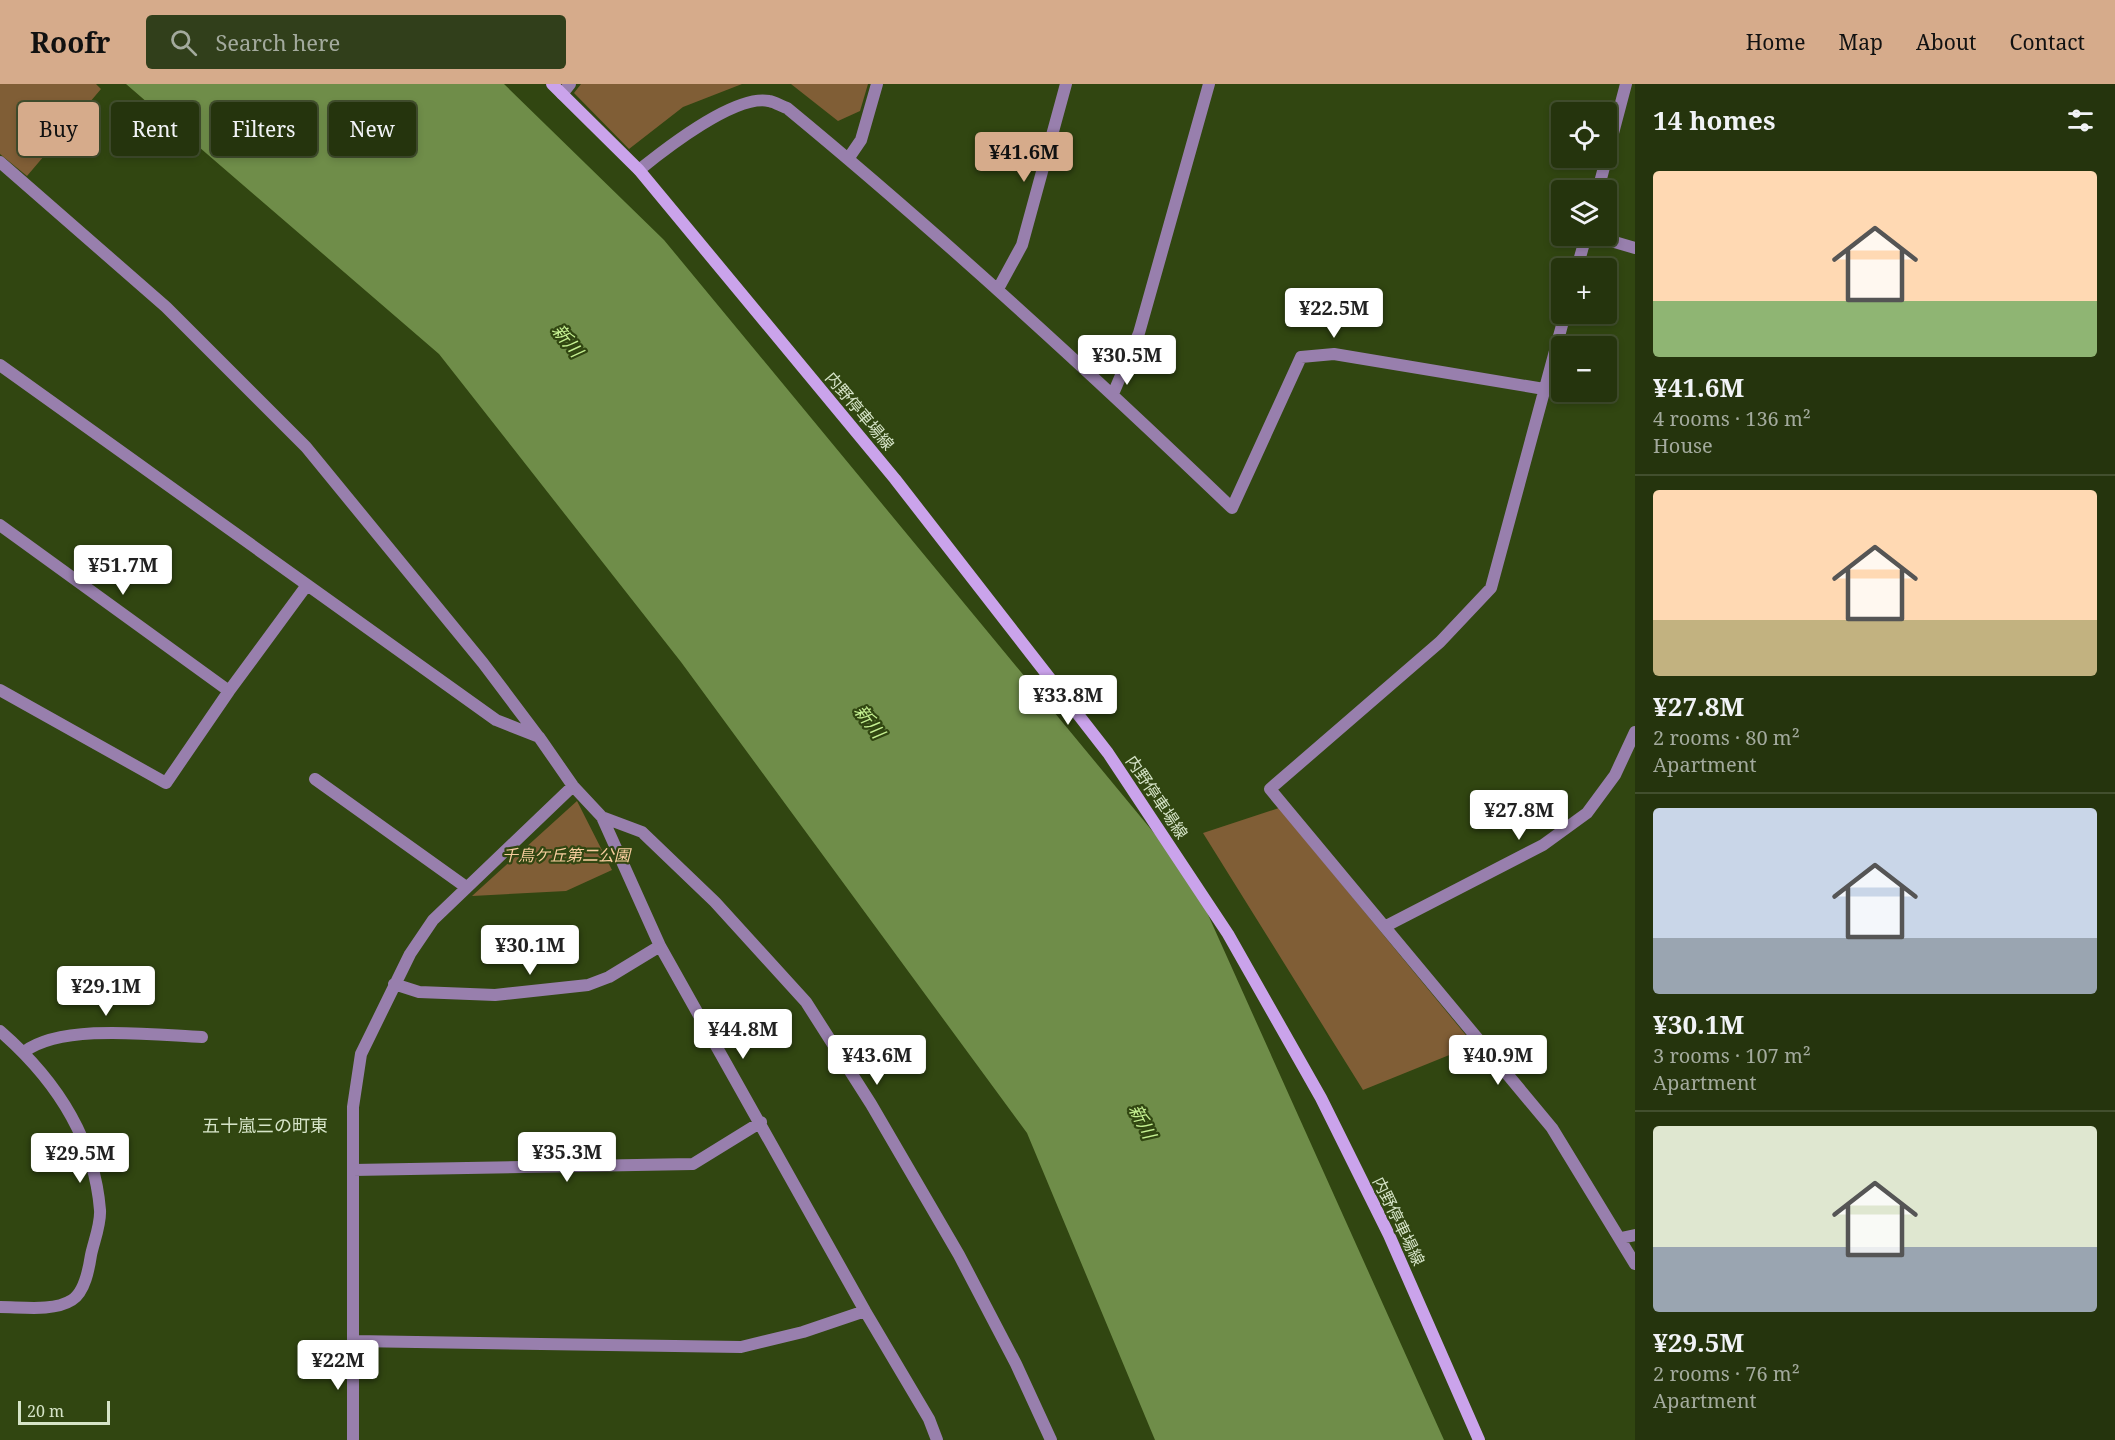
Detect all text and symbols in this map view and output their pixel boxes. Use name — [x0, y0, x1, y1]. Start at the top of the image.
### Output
search box — [146, 15, 566, 69]
text: Roofr — [30, 23, 110, 61]
icon: search — [167, 26, 200, 59]
text: Search here — [215, 27, 340, 57]
text: Home — [1746, 28, 1806, 56]
text: Map — [1839, 28, 1883, 56]
text: About — [1916, 28, 1977, 56]
text: Contact — [2010, 28, 2085, 56]
chip: Buy — [18, 102, 99, 156]
chip: Rent — [111, 102, 199, 156]
chip: Filters — [211, 102, 317, 156]
chip: New — [329, 102, 416, 156]
map controls — [1551, 102, 1617, 402]
button: locate — [1551, 102, 1617, 168]
text: 14 homes — [1653, 102, 1775, 138]
icon: filters — [2064, 104, 2097, 137]
pin: ¥41.6M — [975, 132, 1073, 183]
text: ¥41.6M — [989, 138, 1059, 165]
button: layers — [1551, 180, 1617, 246]
icon: home — [1821, 210, 1929, 318]
button: + — [1551, 258, 1617, 324]
pin: ¥22.5M — [1285, 288, 1383, 339]
text: ¥22.5M — [1299, 294, 1369, 321]
water label: 新川 — [547, 318, 590, 363]
pin: ¥30.5M — [1078, 335, 1176, 386]
button: − — [1551, 336, 1617, 402]
text: ¥30.5M — [1092, 341, 1162, 368]
street label: 内野停車場線 — [821, 367, 899, 455]
text: ¥41.6M — [1653, 369, 1744, 405]
text: 4 rooms · 136 m² — [1653, 405, 1811, 432]
text: House — [1653, 432, 1713, 459]
icon: home — [1821, 529, 1929, 637]
pin: ¥51.7M — [74, 545, 172, 596]
text: ¥51.7M — [88, 551, 158, 578]
pin: ¥33.8M — [1019, 675, 1117, 726]
text: ¥33.8M — [1033, 681, 1103, 708]
text: ¥27.8M — [1653, 688, 1744, 724]
water label: 新川 — [850, 699, 892, 744]
text: 2 rooms · 80 m² — [1653, 724, 1800, 751]
street label: 内野停車場線 — [1121, 751, 1193, 843]
text: Apartment — [1653, 751, 1757, 778]
pin: ¥27.8M — [1470, 790, 1568, 841]
text: ¥27.8M — [1484, 796, 1554, 823]
park label: 千鳥ケ丘第二公園 — [502, 844, 632, 866]
icon: home — [1821, 847, 1929, 955]
pin: ¥30.1M — [481, 925, 579, 976]
text: ¥30.1M — [495, 931, 565, 958]
pin: ¥29.1M — [57, 966, 155, 1017]
text: ¥29.1M — [71, 972, 141, 999]
text: ¥30.1M — [1653, 1006, 1744, 1042]
pin: ¥44.8M — [694, 1009, 792, 1060]
text: ¥44.8M — [708, 1015, 778, 1042]
pin: ¥43.6M — [828, 1035, 926, 1086]
pin: ¥40.9M — [1449, 1035, 1547, 1086]
text: ¥43.6M — [842, 1041, 912, 1068]
text: ¥40.9M — [1463, 1041, 1533, 1068]
text: 3 rooms · 107 m² — [1653, 1042, 1811, 1069]
text: Apartment — [1653, 1069, 1757, 1096]
water label: 新川 — [1124, 1100, 1163, 1144]
district label: 五十嵐三の町東 — [202, 1113, 328, 1137]
pin: ¥35.3M — [518, 1132, 616, 1183]
pin: ¥29.5M — [31, 1133, 129, 1184]
text: ¥35.3M — [532, 1138, 602, 1165]
text: ¥29.5M — [45, 1139, 115, 1166]
icon: home — [1821, 1165, 1929, 1273]
street label: 内野停車場線 — [1368, 1173, 1430, 1269]
text: ¥29.5M — [1653, 1324, 1744, 1360]
pin: ¥22M — [302, 1340, 374, 1391]
text: ¥22M — [312, 1346, 364, 1373]
text: 2 rooms · 76 m² — [1653, 1360, 1800, 1387]
text: Apartment — [1653, 1387, 1757, 1414]
scale bar — [18, 1398, 110, 1426]
text: 20 m — [27, 1400, 64, 1422]

